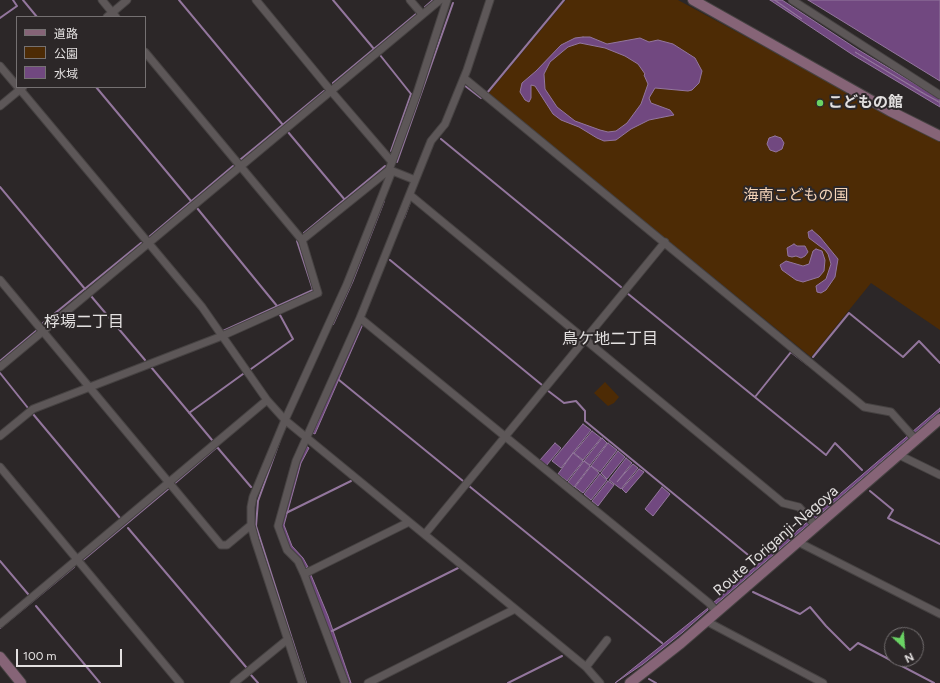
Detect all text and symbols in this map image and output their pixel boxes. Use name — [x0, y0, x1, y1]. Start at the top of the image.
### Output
legend — [16, 16, 146, 88]
text: 道路 — [54, 27, 78, 41]
text: 公園 — [54, 47, 78, 61]
text: 水域 — [54, 67, 78, 81]
place label: こどもの館 — [828, 94, 903, 112]
marker: こどもの館 — [815, 98, 825, 108]
park label: 海南こどもの国 — [744, 187, 848, 205]
district label: 桴場二丁目 — [44, 312, 124, 332]
district label: 鳥ケ地二丁目 — [562, 329, 658, 349]
street label: Route Toriganji-Nagoya — [710, 482, 842, 600]
north arrow — [884, 627, 924, 667]
scale bar — [18, 641, 124, 667]
text: 100 m — [23, 649, 57, 663]
text: N — [902, 650, 916, 665]

